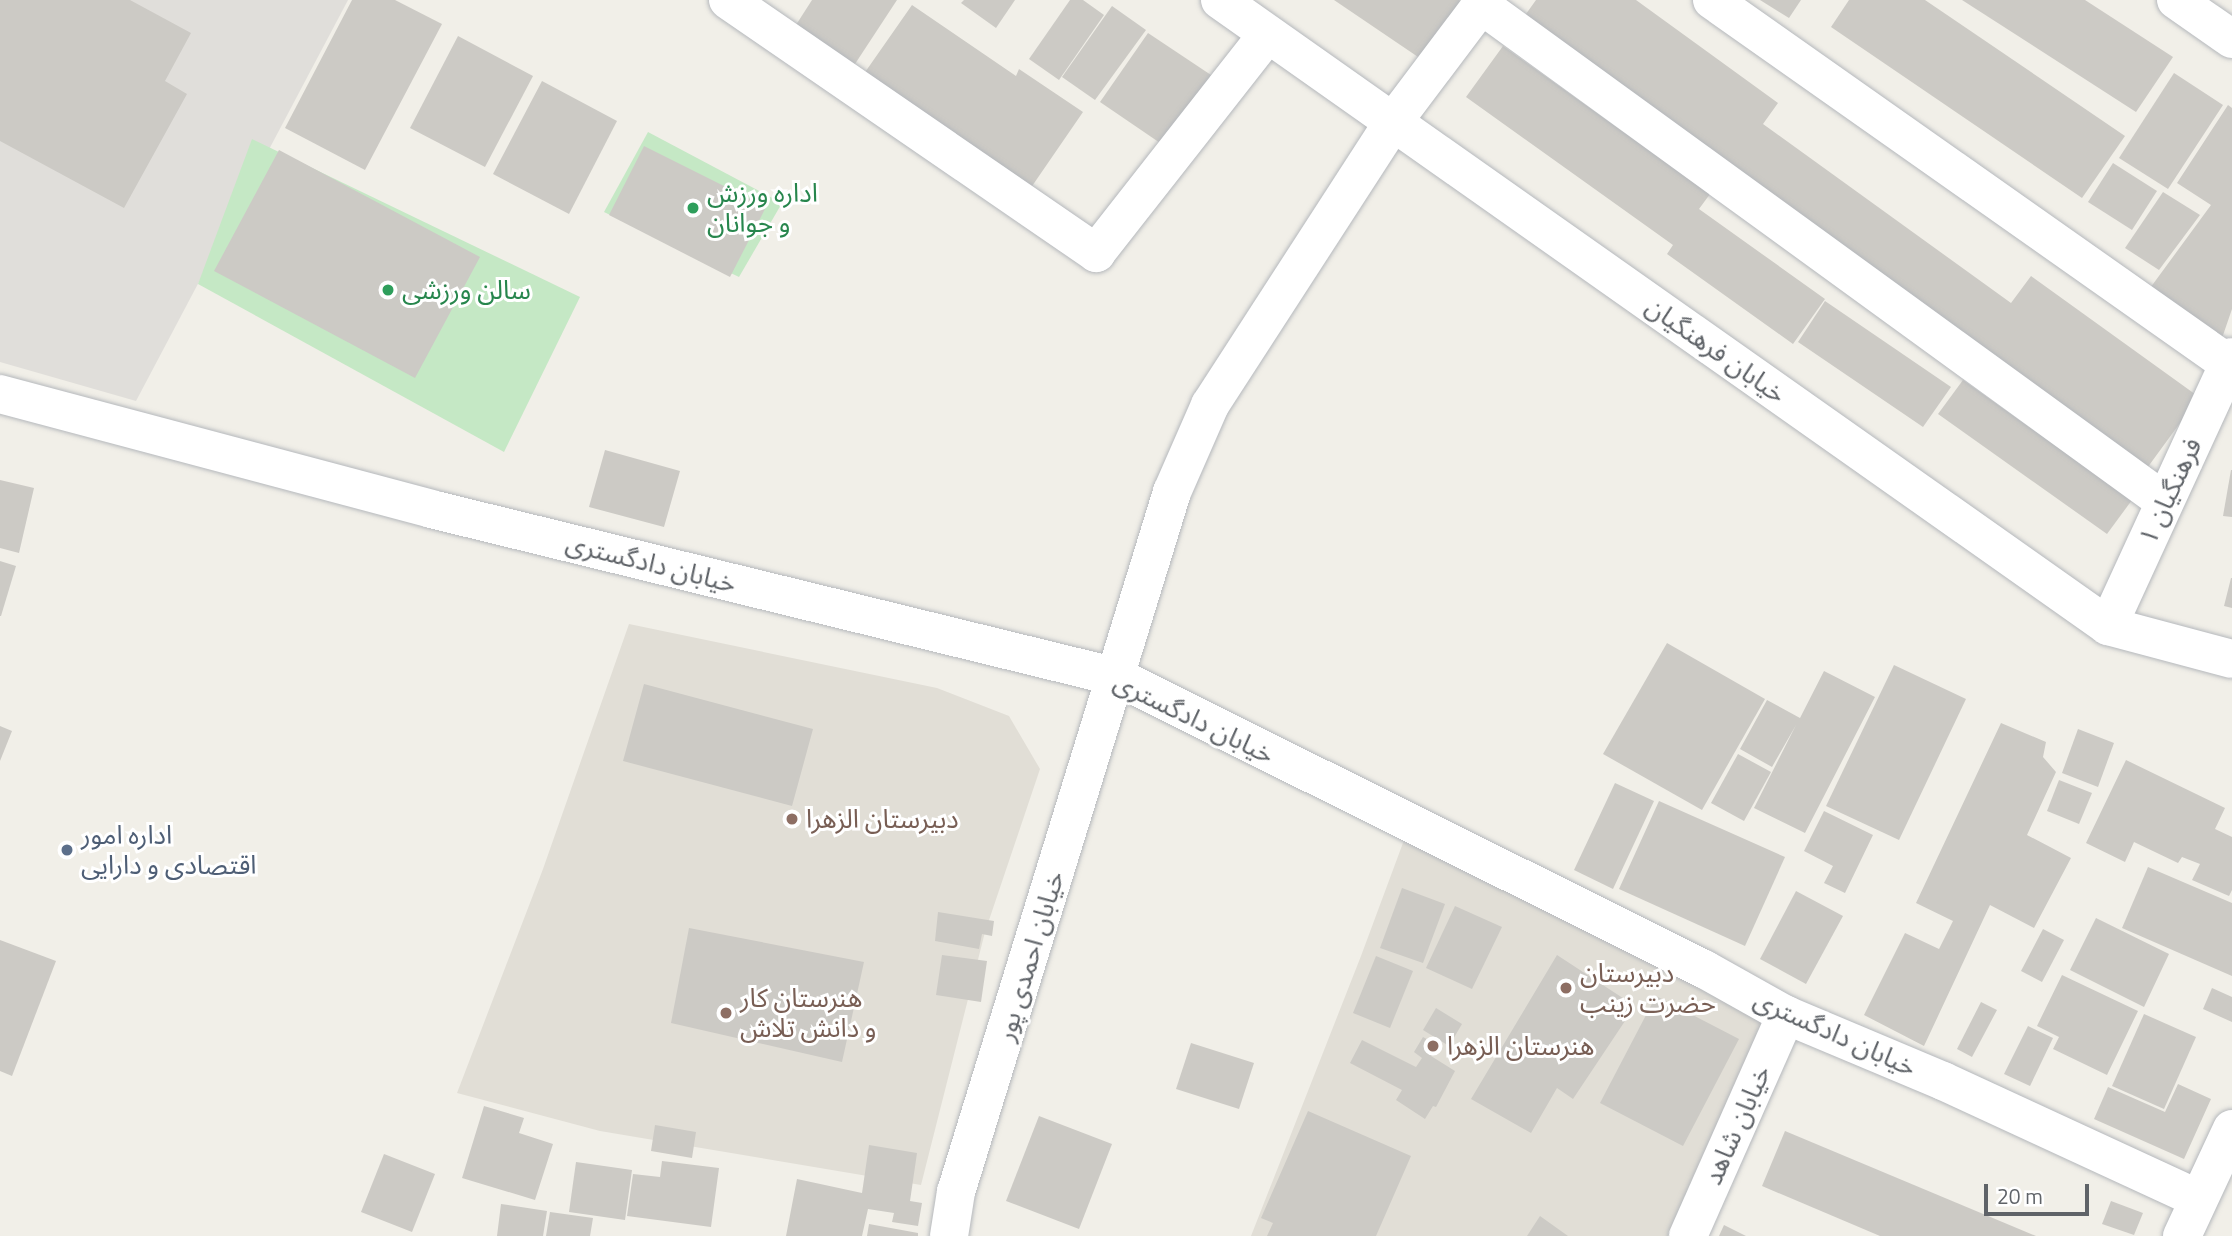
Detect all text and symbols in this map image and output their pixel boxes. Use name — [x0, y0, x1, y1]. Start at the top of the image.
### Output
place label: اداره ورزش و جوانان — [707, 177, 818, 238]
marker: اداره ورزش و جوانان — [685, 200, 701, 216]
place label: سالن ورزشی — [402, 274, 531, 306]
marker: سالن ورزشی — [380, 282, 396, 298]
street label: خیابان فرهنگیان — [1640, 290, 1792, 410]
street label: فرهنگیان ۱ — [2132, 433, 2208, 549]
street label: خیابان دادگستری — [563, 527, 739, 599]
street label: خیابان دادگستری — [1109, 666, 1279, 770]
place label: دبیرستان الزهرا — [806, 803, 959, 835]
marker: دبیرستان الزهرا — [784, 811, 800, 827]
place label: اداره امور اقتصادی و دارایی — [81, 819, 257, 880]
marker: اداره امور اقتصادی و دارایی — [59, 842, 75, 858]
street label: خیابان احمدی پور — [989, 867, 1071, 1045]
place label: دبیرستان حضرت زینب — [1580, 957, 1716, 1018]
marker: دبیرستان حضرت زینب — [1558, 980, 1574, 996]
place label: هنرستان کار و دانش تلاش — [740, 982, 876, 1044]
street label: خیابان دادگستری — [1749, 983, 1921, 1083]
marker: هنرستان کار و دانش تلاش — [718, 1005, 734, 1021]
place label: هنرستان الزهرا — [1447, 1030, 1594, 1062]
marker: هنرستان الزهرا — [1425, 1038, 1441, 1054]
street label: خیابان شاهد — [1697, 1060, 1777, 1190]
scale bar — [1987, 1170, 2092, 1214]
text: 20 m — [1997, 1180, 2043, 1212]

